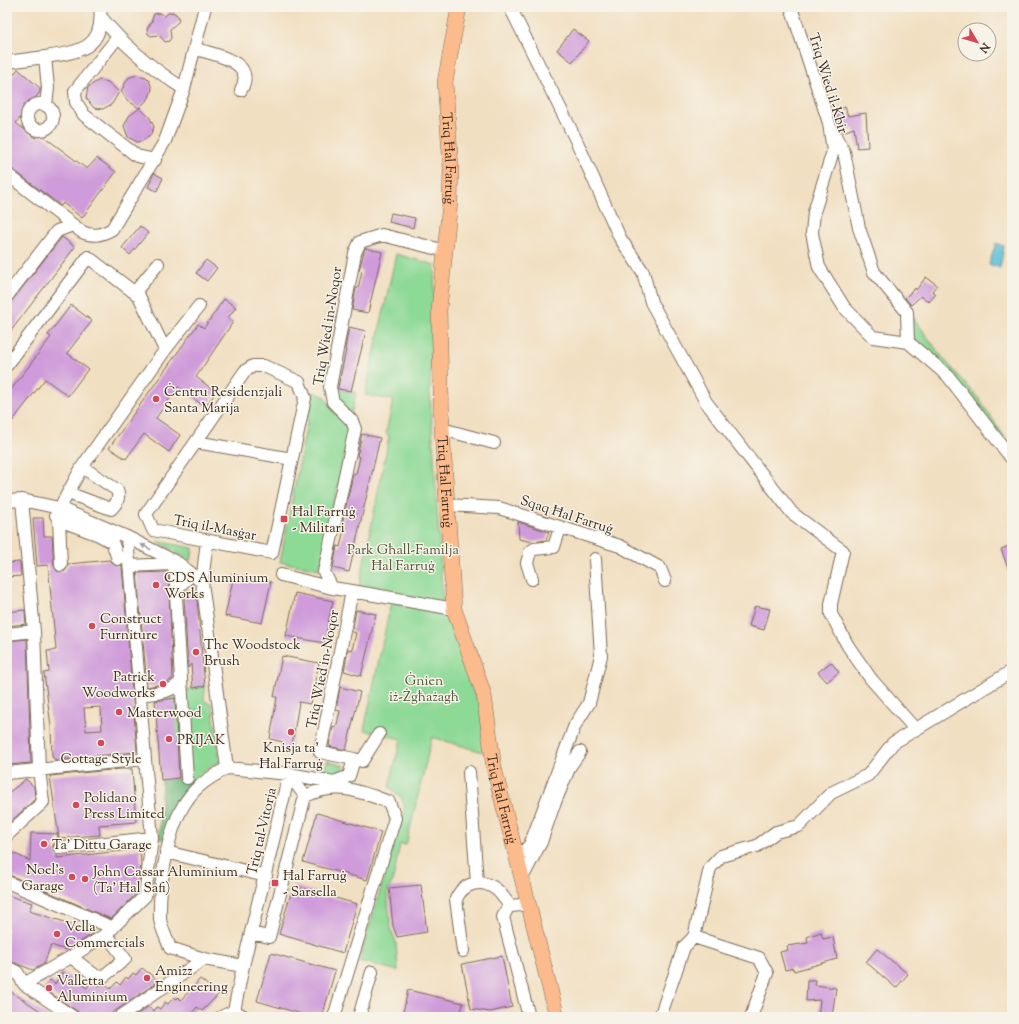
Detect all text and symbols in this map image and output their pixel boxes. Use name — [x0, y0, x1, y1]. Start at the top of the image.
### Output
north arrow — [957, 22, 997, 62]
street label: Triq Wied il-Kbir — [802, 31, 852, 137]
text: N — [975, 38, 994, 56]
street label: Triq Ħal Farruġ — [435, 112, 459, 205]
street label: Triq Wied in-Noqor — [310, 264, 348, 387]
place label: Ċentru Residenzjali Santa Marija — [164, 383, 282, 419]
marker: Ċentru Residenzjali Santa Marija — [151, 394, 161, 404]
street label: Triq Ħal Farruġ — [430, 435, 457, 529]
street label: Sqaq Ħal Farruġ — [517, 491, 616, 540]
place label: Ħal Farruġ - Militari — [292, 503, 356, 539]
street label: Triq il-Masġar — [171, 511, 259, 547]
marker: Ħal Farruġ - Militari — [279, 514, 289, 524]
park label: Park Għall-Familja Ħal Farruġ — [347, 541, 460, 577]
one-way arrow — [140, 543, 152, 550]
place label: CDS Aluminium Works — [164, 569, 269, 605]
marker: CDS Aluminium Works — [151, 580, 161, 590]
street label: Triq Wied in-Noqor — [303, 608, 345, 730]
place label: Construct Furniture — [100, 610, 162, 646]
marker: Construct Furniture — [87, 621, 97, 631]
place label: The Woodstock Brush — [204, 636, 301, 672]
marker: The Woodstock Brush — [191, 647, 201, 657]
place label: Patrick Woodworks — [82, 668, 155, 704]
park label: Ġnien iż-Żgħażagħ — [389, 672, 459, 708]
marker: Patrick Woodworks — [158, 679, 168, 689]
place label: Masterwood — [127, 704, 202, 724]
marker: Masterwood — [114, 707, 124, 717]
marker: Knisja ta' Ħal Farruġ — [286, 727, 296, 737]
place label: PRIJAK — [177, 731, 225, 751]
marker: PRIJAK — [164, 734, 174, 744]
marker: Cottage Style — [96, 738, 106, 748]
place label: Knisja ta' Ħal Farruġ — [259, 739, 323, 775]
place label: Cottage Style — [61, 750, 141, 770]
street label: Triq Ħal Farruġ — [480, 753, 521, 847]
street label: Triq tal-Vitorja — [243, 785, 283, 877]
place label: Polidano Press Limited — [84, 789, 165, 825]
marker: Polidano Press Limited — [71, 800, 81, 810]
place label: Ta' Dittu Garage — [52, 836, 152, 856]
marker: Ta' Dittu Garage — [39, 839, 49, 849]
place label: Noel's Garage — [21, 861, 64, 897]
place label: John Cassar Aluminium (Ta' Ħal Safi) — [92, 863, 238, 899]
place label: Ħal Farruġ - Sarsella — [283, 867, 347, 903]
marker: Noel's Garage — [67, 872, 77, 882]
marker: John Cassar Aluminium (Ta' Ħal Safi) — [80, 874, 90, 884]
marker: Ħal Farruġ - Sarsella — [270, 878, 280, 888]
place label: Vella Commercials — [65, 918, 145, 954]
marker: Vella Commercials — [52, 929, 62, 939]
place label: Amizz Engineering — [155, 962, 228, 998]
place label: Valletta Aluminium — [57, 972, 128, 1008]
marker: Amizz Engineering — [142, 973, 152, 983]
marker: Valletta Aluminium — [44, 983, 54, 993]

